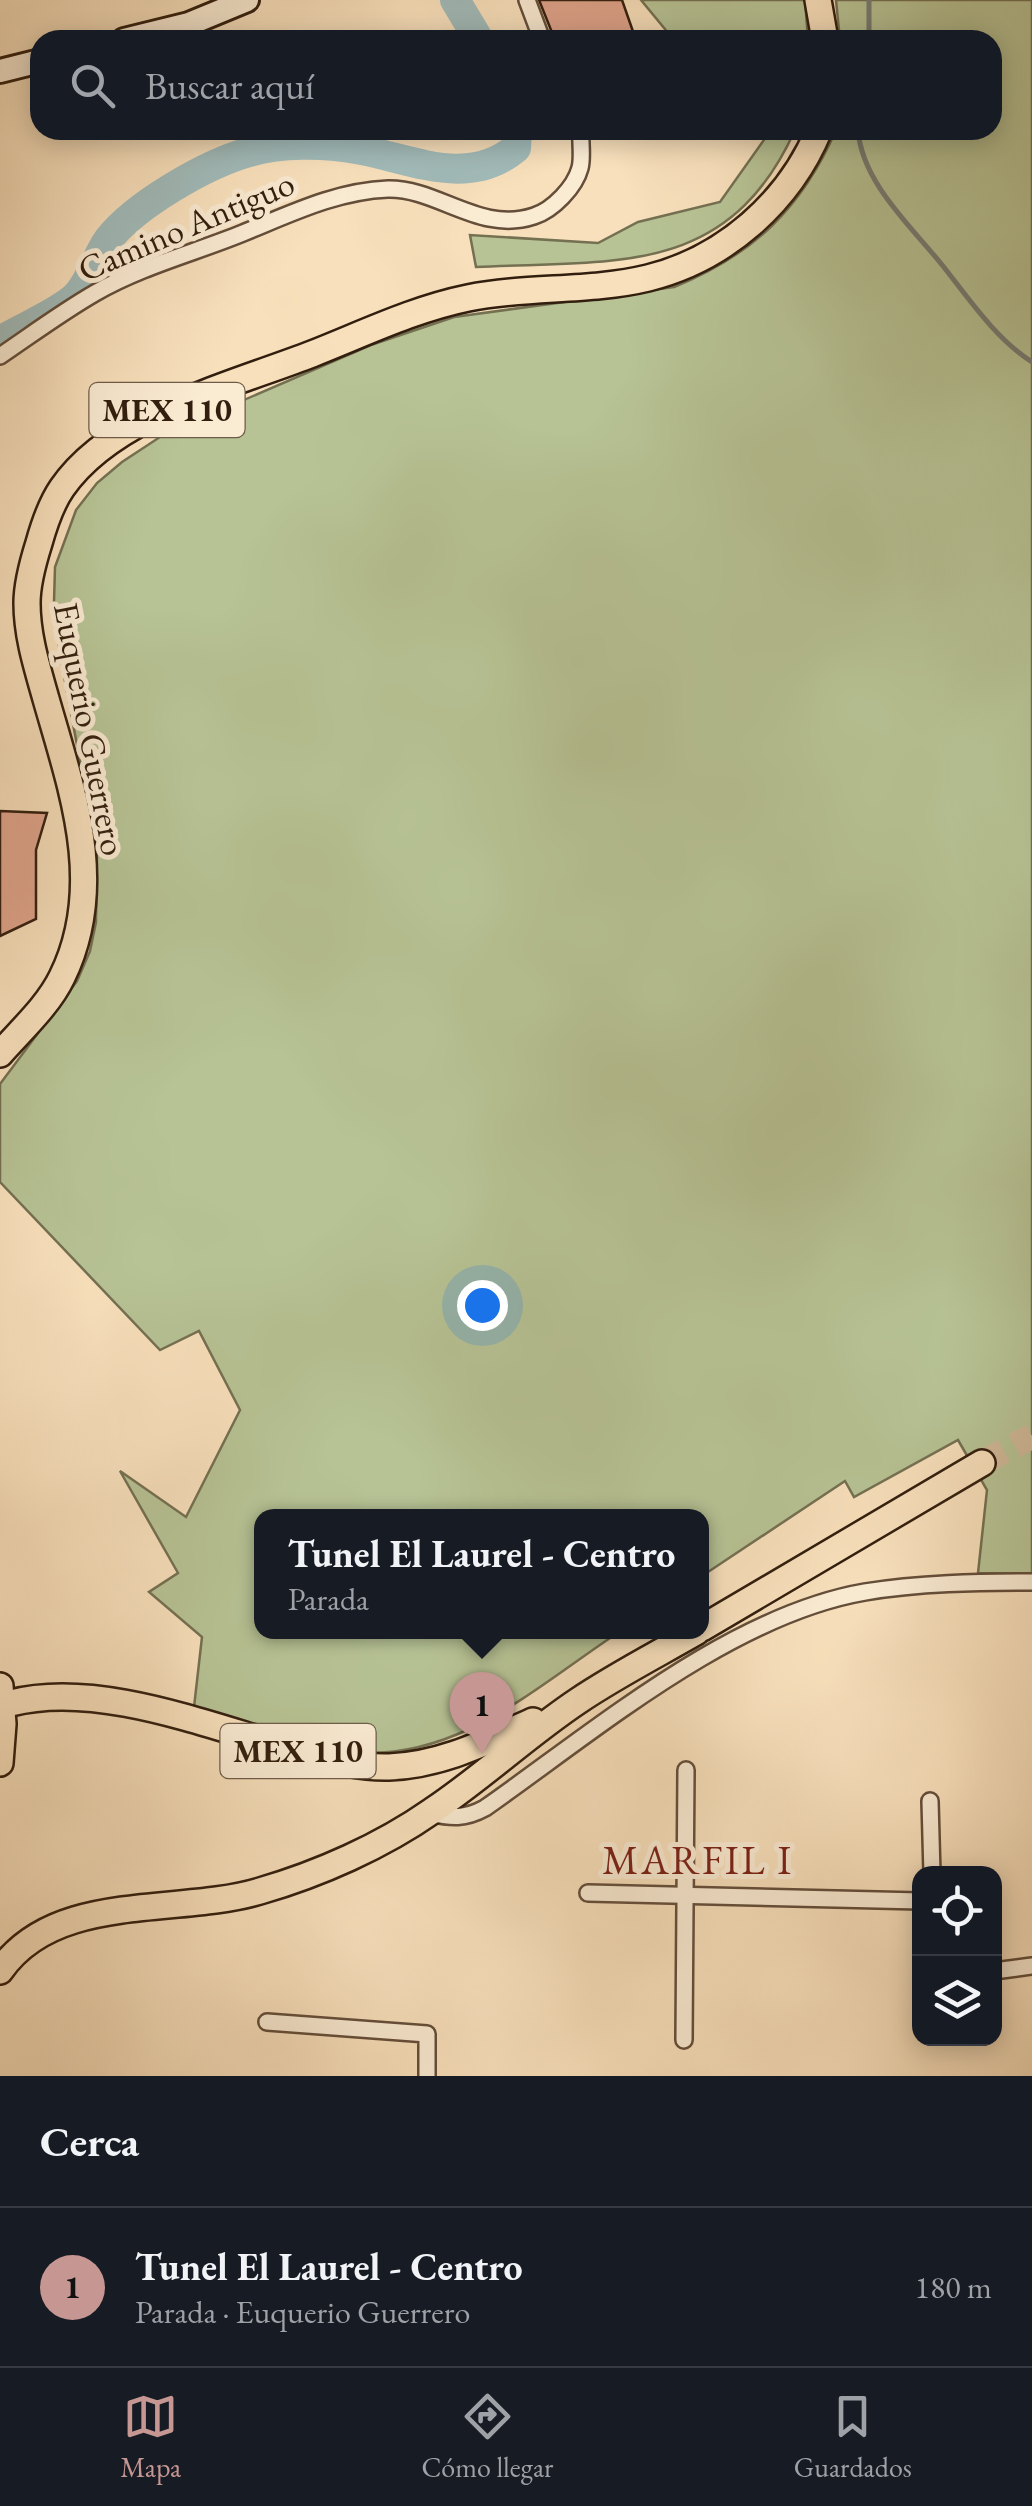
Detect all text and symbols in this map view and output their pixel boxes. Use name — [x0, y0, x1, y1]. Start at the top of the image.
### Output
search box — [30, 30, 1002, 140]
icon: search — [65, 58, 120, 113]
text: Buscar aquí — [145, 61, 314, 110]
street label: Camino Antiguo — [71, 160, 301, 291]
road number: MEX 110 — [90, 383, 244, 437]
street label: Euquerio Guerrero — [44, 599, 137, 859]
your location — [457, 1280, 508, 1331]
popup — [254, 1509, 709, 1639]
text: Tunel El Laurel - Centro — [288, 1529, 675, 1578]
text: Parada — [288, 1578, 369, 1620]
pin: 1 — [450, 1672, 514, 1754]
road number: MEX 110 — [220, 1724, 376, 1778]
district label: MARFIL I — [602, 1834, 794, 1886]
map controls — [912, 1866, 1002, 2046]
button: locate — [912, 1866, 1002, 1956]
button: layers — [912, 1956, 1002, 2046]
text: Cerca — [40, 2114, 139, 2169]
text: Tunel El Laurel - Centro — [135, 2242, 523, 2291]
text: 1 — [64, 2266, 81, 2308]
text: 180 m — [915, 2266, 992, 2308]
text: Parada · Euquerio Guerrero — [135, 2291, 470, 2333]
tab: Mapa — [120, 2389, 181, 2485]
tab: Cómo llegar — [421, 2389, 553, 2485]
tab: Guardados — [794, 2389, 912, 2485]

